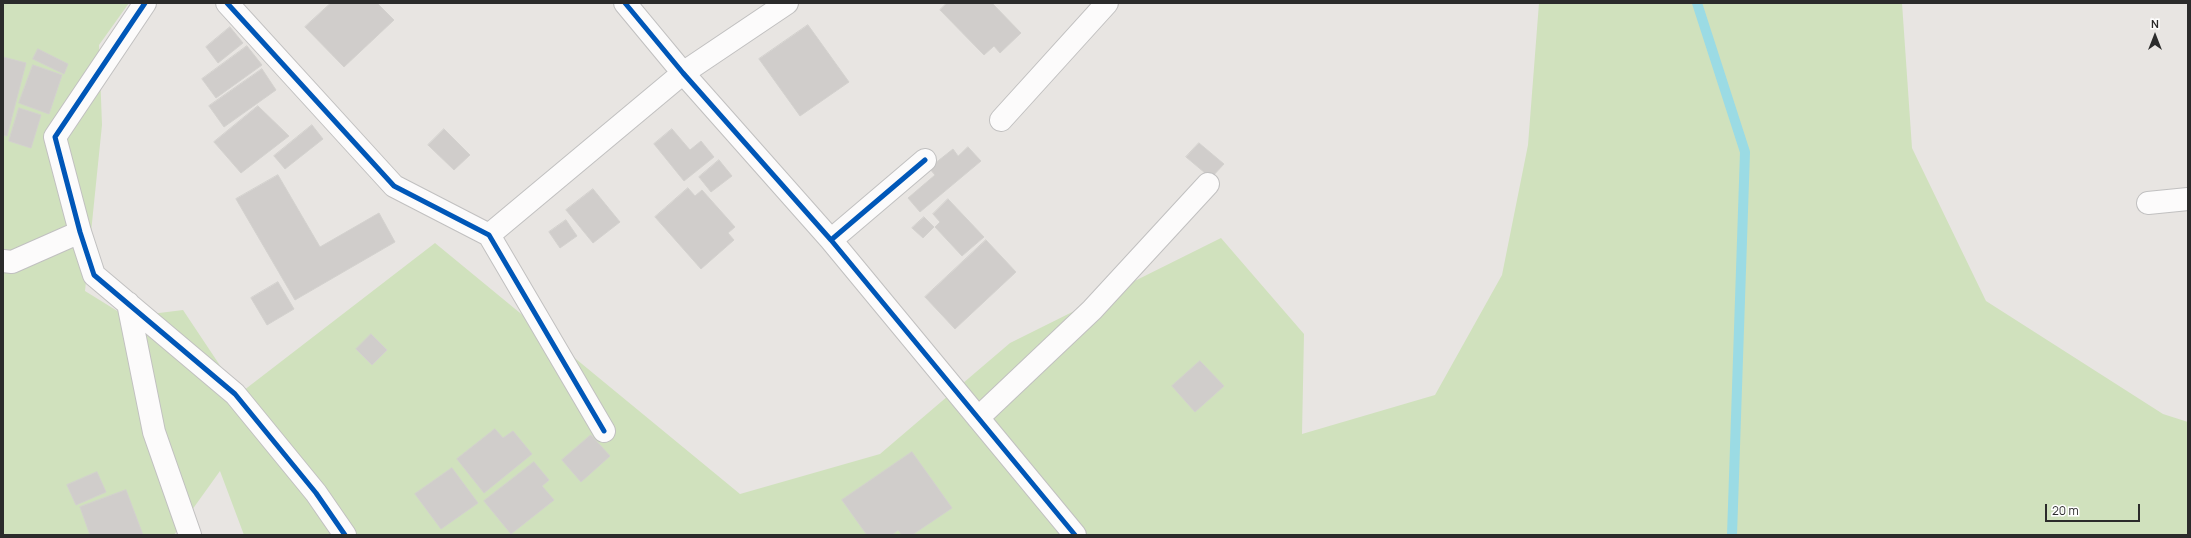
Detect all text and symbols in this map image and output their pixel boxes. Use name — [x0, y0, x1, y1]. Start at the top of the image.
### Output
north arrow — [2135, 16, 2175, 56]
text: N — [2151, 16, 2159, 31]
scale bar — [2047, 496, 2142, 522]
text: 20 m — [2052, 502, 2079, 519]

